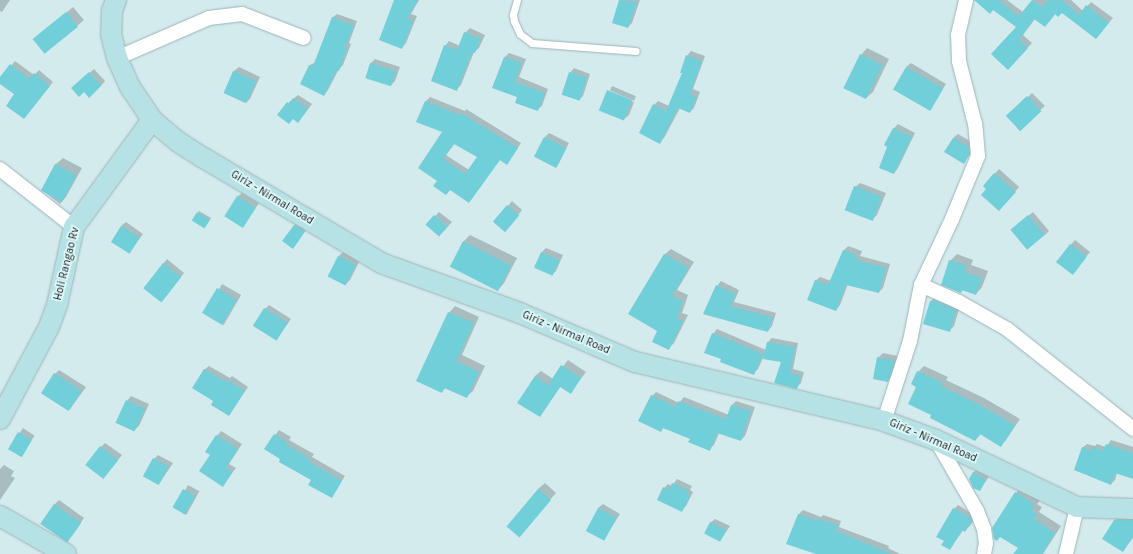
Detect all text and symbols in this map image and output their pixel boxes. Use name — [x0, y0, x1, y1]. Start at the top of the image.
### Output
street label: Giriz - Nirmal Road — [228, 168, 316, 228]
street label: Holi Rangao Rv — [52, 226, 82, 302]
street label: Giriz - Nirmal Road — [520, 309, 612, 357]
street label: Giriz - Nirmal Road — [887, 417, 979, 465]

